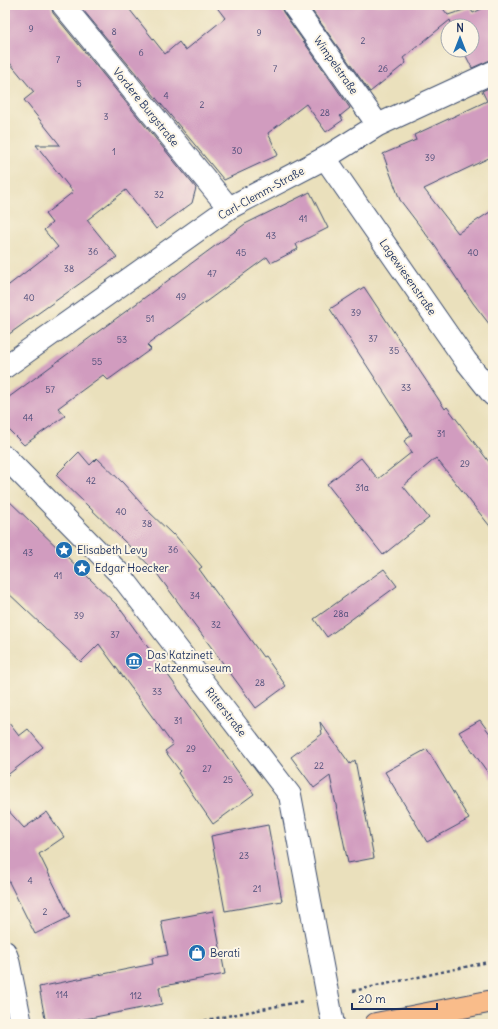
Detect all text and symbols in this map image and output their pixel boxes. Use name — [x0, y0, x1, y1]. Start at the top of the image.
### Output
north arrow — [440, 18, 480, 58]
text: N — [456, 21, 464, 35]
house number: 9 — [28, 23, 34, 34]
house number: 8 — [111, 26, 117, 37]
house number: 9 — [256, 27, 262, 38]
street label: Wimpelstraße — [311, 33, 361, 97]
house number: 2 — [361, 35, 366, 46]
house number: 6 — [138, 47, 144, 58]
house number: 7 — [56, 54, 61, 65]
house number: 7 — [273, 63, 278, 74]
house number: 26 — [378, 63, 388, 74]
street label: Vordere Burgstraße — [110, 65, 182, 149]
house number: 5 — [76, 78, 82, 89]
house number: 4 — [163, 90, 169, 101]
house number: 2 — [200, 99, 205, 110]
house number: 28 — [320, 107, 330, 118]
house number: 3 — [103, 111, 109, 122]
house number: 30 — [231, 145, 243, 156]
house number: 1 — [112, 146, 116, 157]
house number: 39 — [425, 152, 435, 163]
street label: Carl-Clemm-Straße — [215, 163, 307, 223]
house number: 32 — [154, 189, 164, 200]
house number: 41 — [299, 213, 307, 224]
house number: 43 — [266, 230, 276, 241]
street label: Lagewiesenstraße — [377, 236, 440, 318]
house number: 36 — [88, 246, 98, 257]
house number: 45 — [236, 247, 246, 258]
house number: 40 — [467, 247, 479, 258]
house number: 38 — [64, 263, 74, 274]
house number: 47 — [207, 268, 217, 279]
house number: 49 — [176, 291, 186, 302]
house number: 40 — [23, 292, 35, 303]
house number: 39 — [351, 307, 361, 318]
house number: 51 — [146, 313, 154, 324]
house number: 37 — [368, 333, 378, 344]
house number: 53 — [117, 334, 127, 345]
house number: 35 — [389, 345, 399, 356]
house number: 55 — [92, 356, 102, 367]
house number: 33 — [401, 382, 411, 393]
house number: 57 — [45, 384, 55, 395]
house number: 44 — [23, 412, 33, 423]
house number: 31 — [437, 428, 445, 439]
house number: 29 — [460, 458, 470, 469]
house number: 42 — [86, 475, 96, 486]
house number: 31a — [355, 482, 369, 493]
house number: 40 — [115, 506, 127, 517]
house number: 38 — [142, 518, 152, 529]
place icon: Elisabeth Levy — [54, 540, 74, 560]
place label: Elisabeth Levy — [77, 543, 148, 557]
house number: 36 — [168, 544, 178, 555]
house number: 43 — [23, 547, 33, 558]
place icon: Edgar Hoecker — [72, 558, 92, 578]
place label: Edgar Hoecker — [95, 561, 169, 575]
house number: 41 — [54, 570, 62, 581]
house number: 34 — [190, 590, 200, 601]
house number: 28a — [333, 608, 349, 619]
house number: 39 — [74, 610, 84, 621]
house number: 32 — [211, 619, 221, 630]
house number: 37 — [110, 629, 120, 640]
place label: Das Katzinett - Katzenmuseum — [147, 648, 232, 675]
museum icon: Das Katzinett - Katzenmuseum — [124, 651, 144, 671]
house number: 28 — [255, 677, 265, 688]
street label: Ritterstraße — [202, 685, 250, 739]
house number: 33 — [152, 686, 162, 697]
house number: 31 — [174, 715, 182, 726]
house number: 29 — [186, 743, 196, 754]
house number: 22 — [314, 760, 324, 771]
house number: 27 — [202, 763, 212, 774]
house number: 25 — [223, 774, 233, 785]
house number: 23 — [239, 850, 249, 861]
house number: 4 — [27, 875, 33, 886]
house number: 21 — [253, 883, 261, 894]
house number: 2 — [43, 906, 48, 917]
shop icon: Berati — [187, 943, 207, 963]
place label: Berati — [210, 946, 240, 960]
scale bar — [352, 985, 437, 1011]
house number: 114 — [56, 989, 68, 1000]
house number: 112 — [130, 990, 142, 1001]
text: 20 m — [358, 991, 386, 1006]

